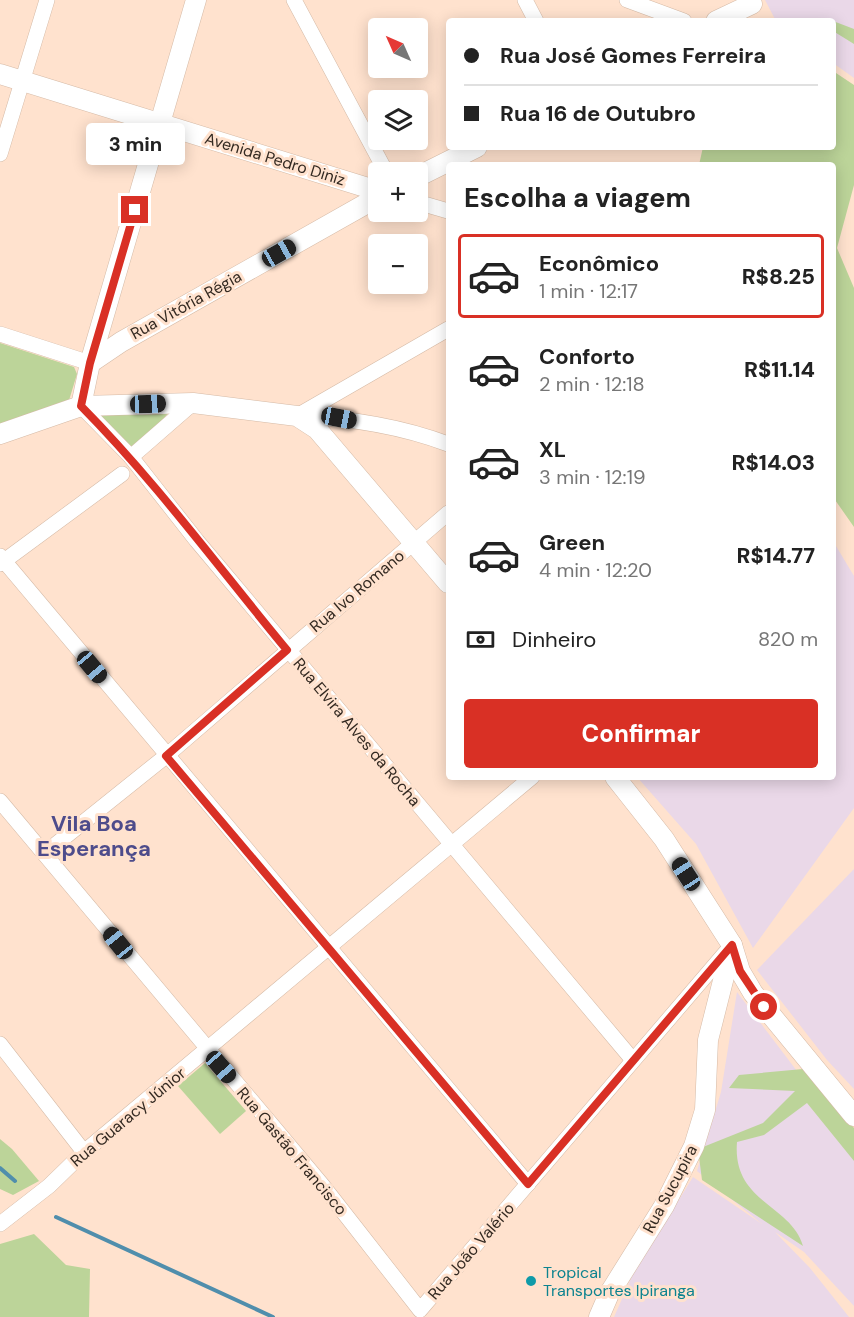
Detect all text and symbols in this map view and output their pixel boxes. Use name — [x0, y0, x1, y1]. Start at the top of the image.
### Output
north arrow — [368, 18, 428, 78]
map controls — [368, 18, 428, 294]
text: Rua José Gomes Ferreira — [500, 41, 766, 70]
button: layers — [368, 90, 428, 150]
text: Rua 16 de Outubro — [500, 99, 696, 128]
callout: 3 min — [86, 123, 184, 165]
street label: Avenida Pedro Diniz — [202, 128, 348, 190]
text: 3 min — [109, 131, 162, 157]
button: + — [368, 162, 428, 222]
text: Escolha a viagem — [464, 180, 691, 215]
route end — [121, 196, 148, 223]
button: − — [368, 234, 428, 294]
car — [259, 236, 299, 270]
icon: car — [467, 249, 521, 303]
text: Econômico — [539, 249, 659, 278]
text: R$8.25 — [742, 262, 815, 291]
street label: Rua Vitória Régia — [127, 266, 245, 344]
text: 1 min · 12:17 — [539, 278, 638, 304]
icon: car — [467, 342, 521, 396]
text: Conforto — [539, 342, 635, 371]
text: R$11.14 — [744, 355, 815, 384]
text: 2 min · 12:18 — [539, 371, 645, 397]
car — [130, 394, 166, 414]
car — [320, 406, 358, 430]
icon: car — [467, 435, 521, 489]
text: XL — [539, 435, 566, 464]
text: R$14.03 — [732, 448, 815, 477]
text: 3 min · 12:19 — [539, 464, 645, 490]
icon: car — [467, 528, 521, 582]
text: Green — [539, 528, 605, 557]
text: R$14.77 — [737, 541, 815, 570]
street label: Rua Ivo Romano — [305, 545, 409, 637]
text: 4 min · 12:20 — [539, 557, 652, 583]
icon: cash — [464, 623, 497, 656]
text: Dinheiro — [512, 625, 596, 654]
text: 820 m — [758, 626, 818, 652]
car — [74, 647, 110, 687]
street label: Rua Elvira Alves da Rocha — [289, 653, 425, 811]
button: Confirmar — [464, 699, 818, 768]
district label: Vila Boa Esperança — [37, 809, 151, 863]
car — [669, 854, 703, 894]
car — [100, 923, 136, 963]
route start — [750, 993, 777, 1020]
car — [202, 1048, 240, 1086]
street label: Rua Guaracy Júnior — [66, 1063, 190, 1171]
street label: Rua Gastão Francisco — [232, 1083, 352, 1219]
street label: Rua Sucupira — [638, 1141, 702, 1237]
street label: Rua João Valério — [423, 1198, 519, 1304]
place label: Tropical Transportes Ipiranga — [543, 1262, 695, 1301]
marker: Tropical Transportes Ipiranga — [524, 1274, 538, 1288]

